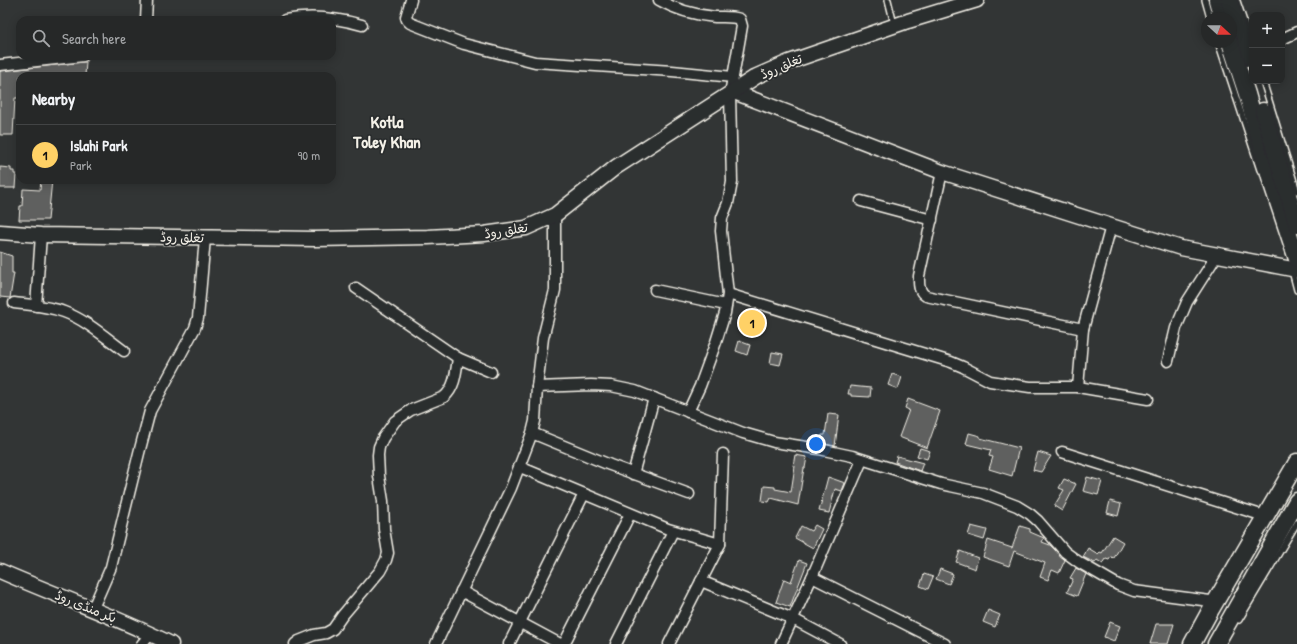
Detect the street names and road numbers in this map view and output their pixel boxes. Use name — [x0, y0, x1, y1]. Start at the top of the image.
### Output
street label: تغلق روڈ — [757, 49, 805, 83]
street label: تغلق روڈ — [483, 218, 529, 242]
street label: تغلق روڈ — [160, 228, 204, 246]
street label: بکر منڈی روڈ — [52, 585, 120, 627]

